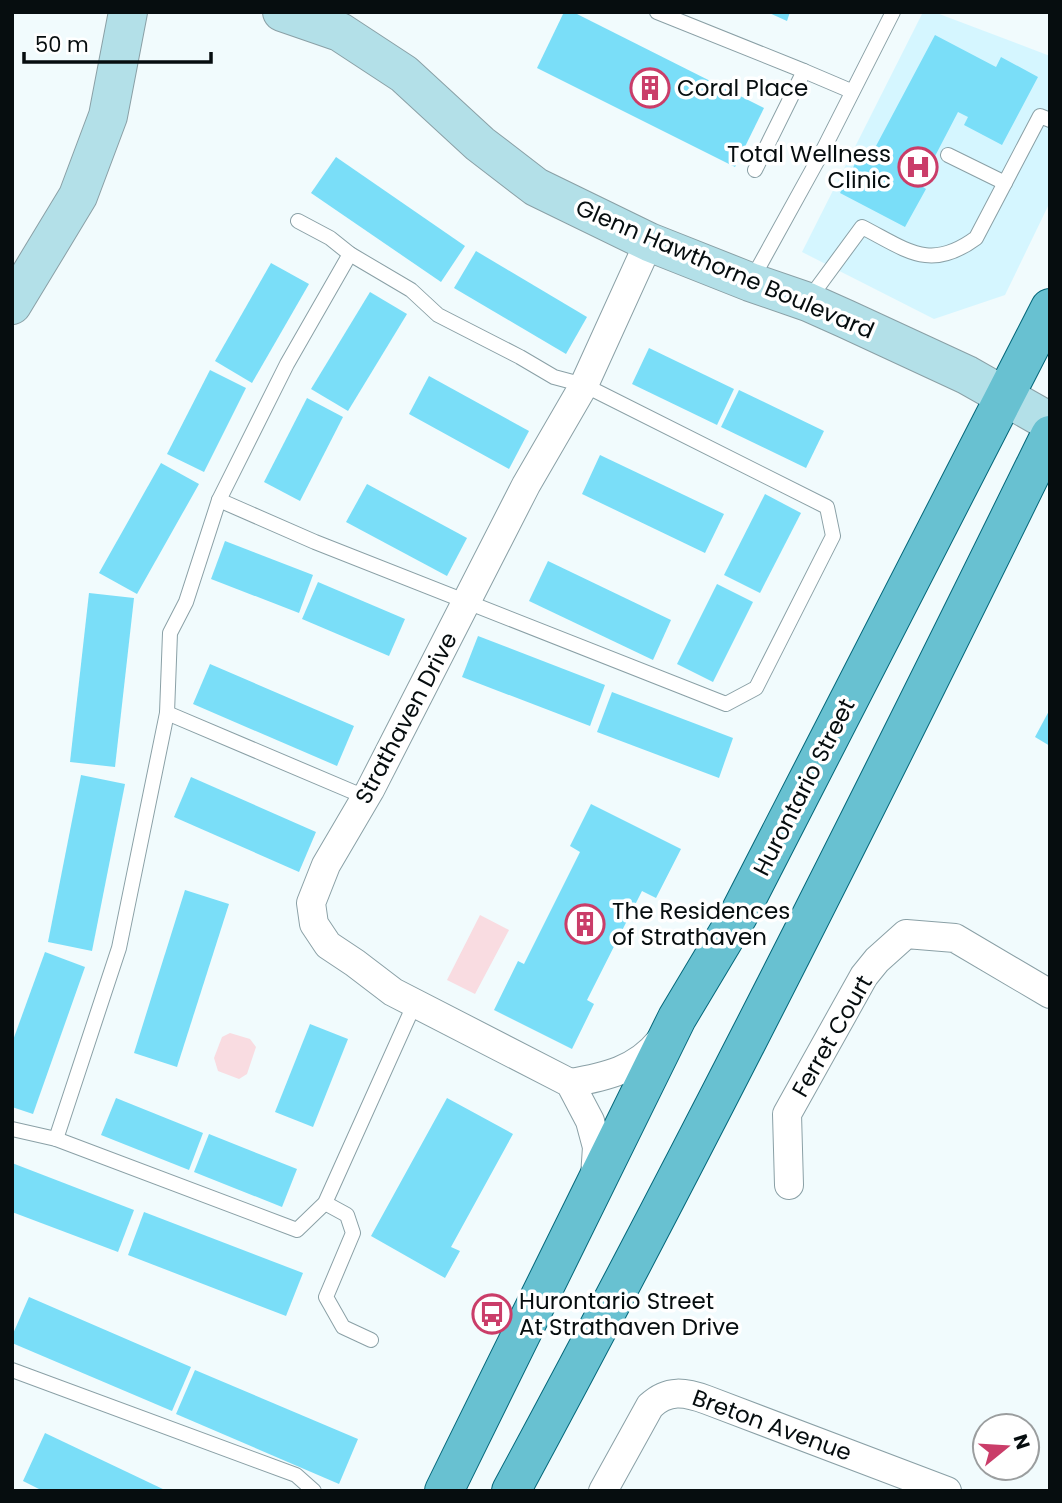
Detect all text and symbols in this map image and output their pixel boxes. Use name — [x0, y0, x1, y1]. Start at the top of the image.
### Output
scale bar — [24, 21, 212, 65]
text: 50 m — [35, 30, 89, 59]
building icon: Coral Place — [629, 67, 671, 109]
place label: Coral Place — [677, 72, 808, 104]
place label: Total Wellness Clinic — [727, 138, 891, 196]
hospital icon: Total Wellness Clinic — [897, 146, 939, 188]
street label: Glenn Hawthorne Boulevard — [571, 192, 879, 346]
street label: Strathaven Drive — [347, 626, 465, 810]
street label: Hurontario Street — [745, 693, 863, 881]
place label: The Residences of Strathaven — [612, 895, 790, 953]
building icon: The Residences of Strathaven — [564, 903, 606, 945]
street label: Ferret Court — [784, 969, 880, 1103]
place label: Hurontario Street At Strathaven Drive — [519, 1285, 739, 1343]
bus stop icon: Hurontario Street At Strathaven Drive — [471, 1293, 513, 1335]
street label: Breton Avenue — [688, 1381, 856, 1469]
north arrow — [971, 1412, 1041, 1482]
text: N — [1007, 1431, 1037, 1453]

